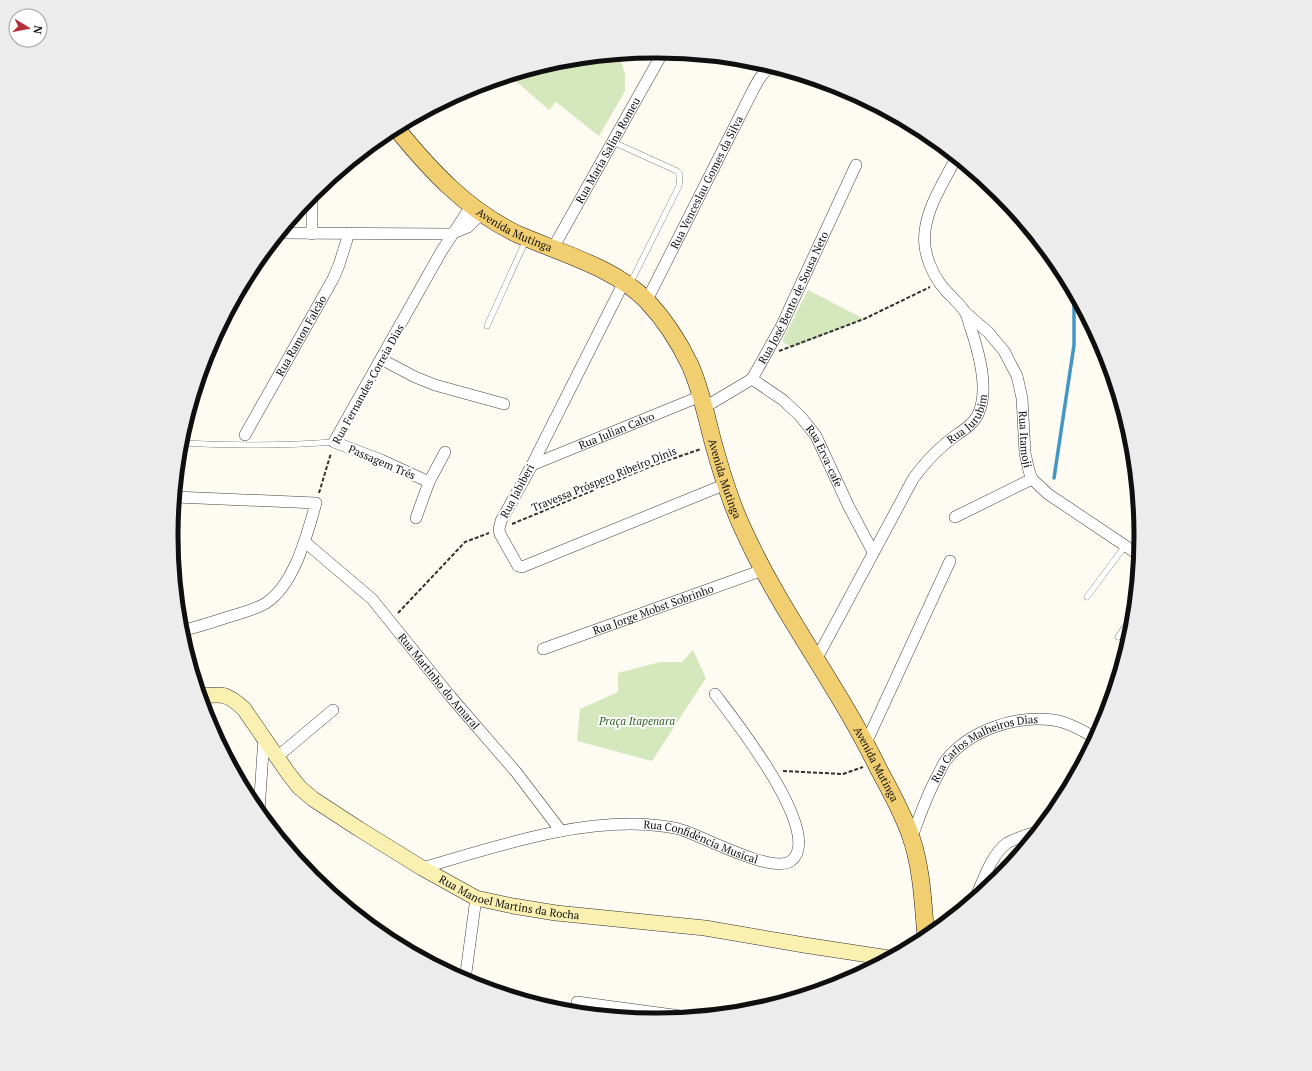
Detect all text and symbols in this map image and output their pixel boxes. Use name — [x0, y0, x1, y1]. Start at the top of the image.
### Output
north arrow — [8, 8, 48, 48]
text: N — [30, 24, 45, 36]
street label: Rua Maria Salina Romeu — [572, 94, 644, 206]
street label: Rua Venceslau Gomes da Silva — [667, 113, 746, 251]
street label: Avenida Mutinga — [474, 205, 555, 255]
street label: Rua José Bento de Sousa Neto — [755, 229, 831, 366]
street label: Rua Ramon Falcão — [273, 293, 329, 379]
street label: Rua Fernandes Correia Dias — [329, 321, 407, 446]
street label: Rua Jurubim — [944, 393, 990, 447]
street label: Rua Julian Calvo — [576, 409, 656, 452]
street label: Rua Itamoji — [1016, 410, 1035, 469]
street label: Rua Erva-cafe — [803, 422, 846, 490]
street label: Avenida Mutinga — [705, 437, 745, 521]
street label: Passagem Três — [346, 442, 418, 483]
street label: Travessa Próspero Ribeiro Dinis — [529, 443, 679, 515]
street label: Rua Jabiberi — [497, 462, 537, 520]
street label: Rua Jorge Mobst Sobrinho — [591, 581, 716, 638]
street label: Rua Martinho do Amaral — [395, 630, 483, 732]
street label: Rua Carlos Malheiros Dias — [928, 712, 1038, 785]
park label: Praça Itapenara — [598, 714, 675, 729]
street label: Avenida Mutinga — [851, 724, 902, 804]
street label: Rua Confidência Musical — [643, 817, 760, 867]
street label: Rua Manoel Martins da Rocha — [437, 872, 581, 922]

